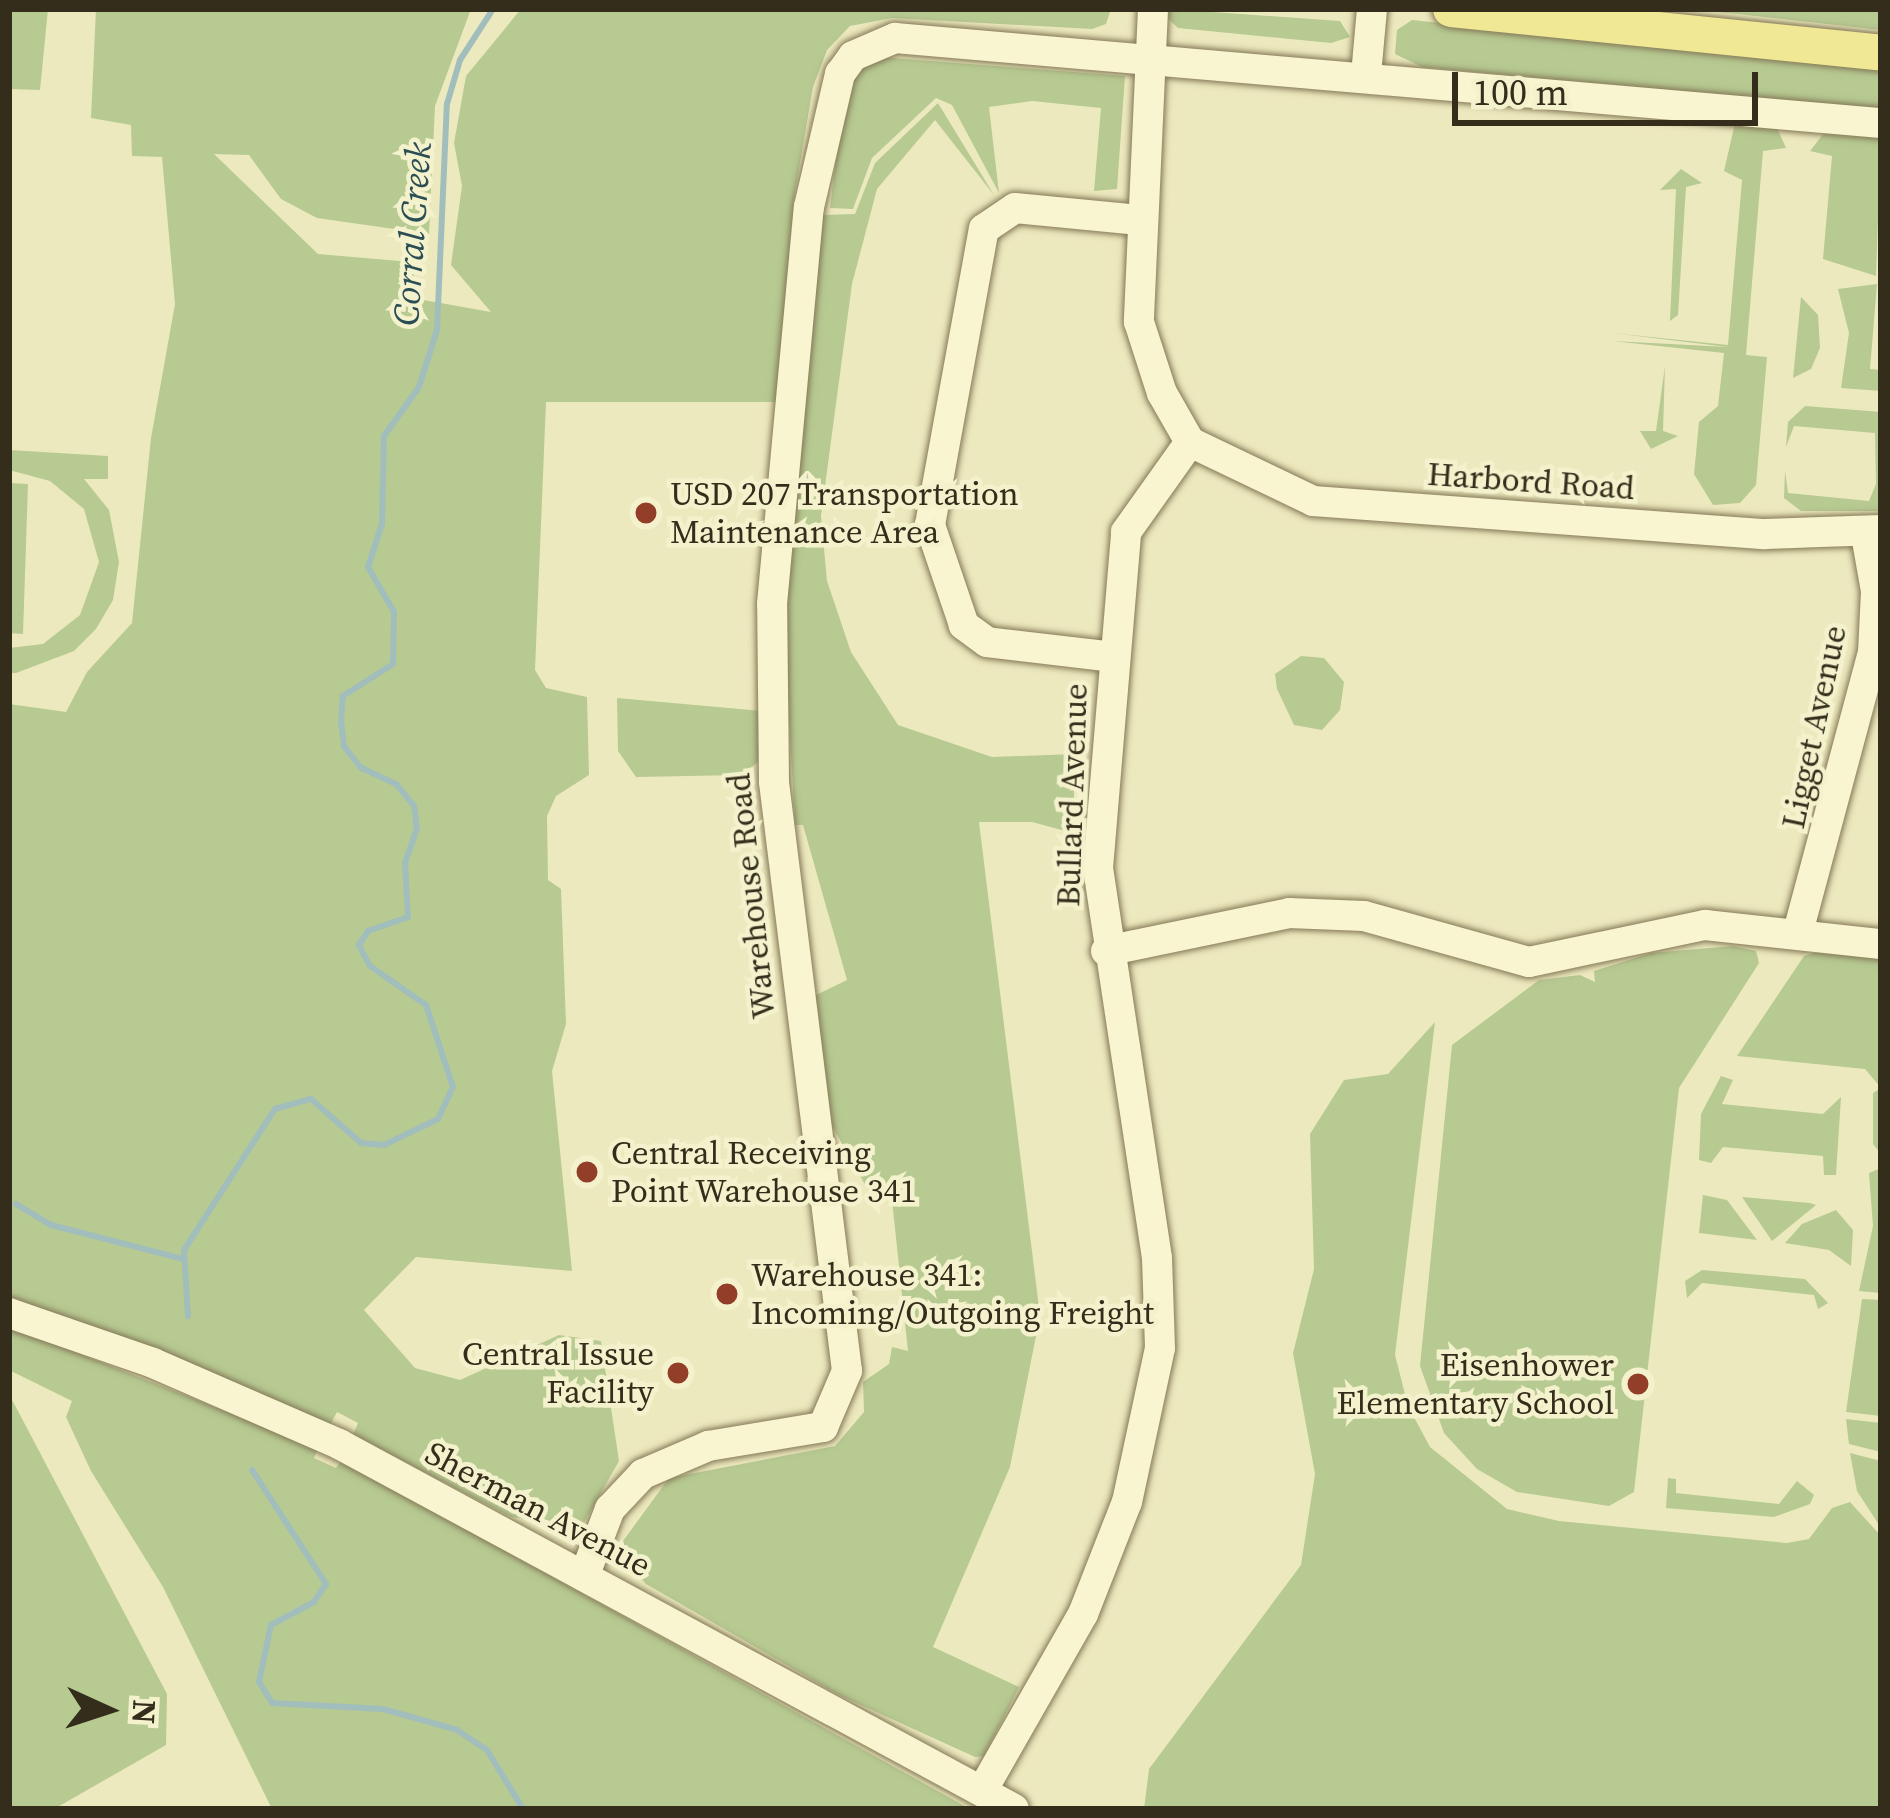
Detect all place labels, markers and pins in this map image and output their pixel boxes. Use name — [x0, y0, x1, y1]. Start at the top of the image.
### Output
place label: USD 207 Transportation Maintenance Area — [670, 474, 1020, 552]
marker: USD 207 Transportation Maintenance Area — [633, 500, 659, 526]
place label: Central Receiving Point Warehouse 341 — [611, 1133, 917, 1211]
marker: Central Receiving Point Warehouse 341 — [574, 1159, 600, 1185]
place label: Warehouse 341: Incoming/Outgoing Freight — [751, 1255, 1154, 1333]
marker: Warehouse 341: Incoming/Outgoing Freight — [714, 1281, 740, 1307]
place label: Central Issue Facility — [462, 1334, 654, 1412]
place label: Eisenhower Elementary School — [1337, 1345, 1614, 1423]
marker: Central Issue Facility — [665, 1360, 691, 1386]
marker: Eisenhower Elementary School — [1625, 1371, 1651, 1397]

